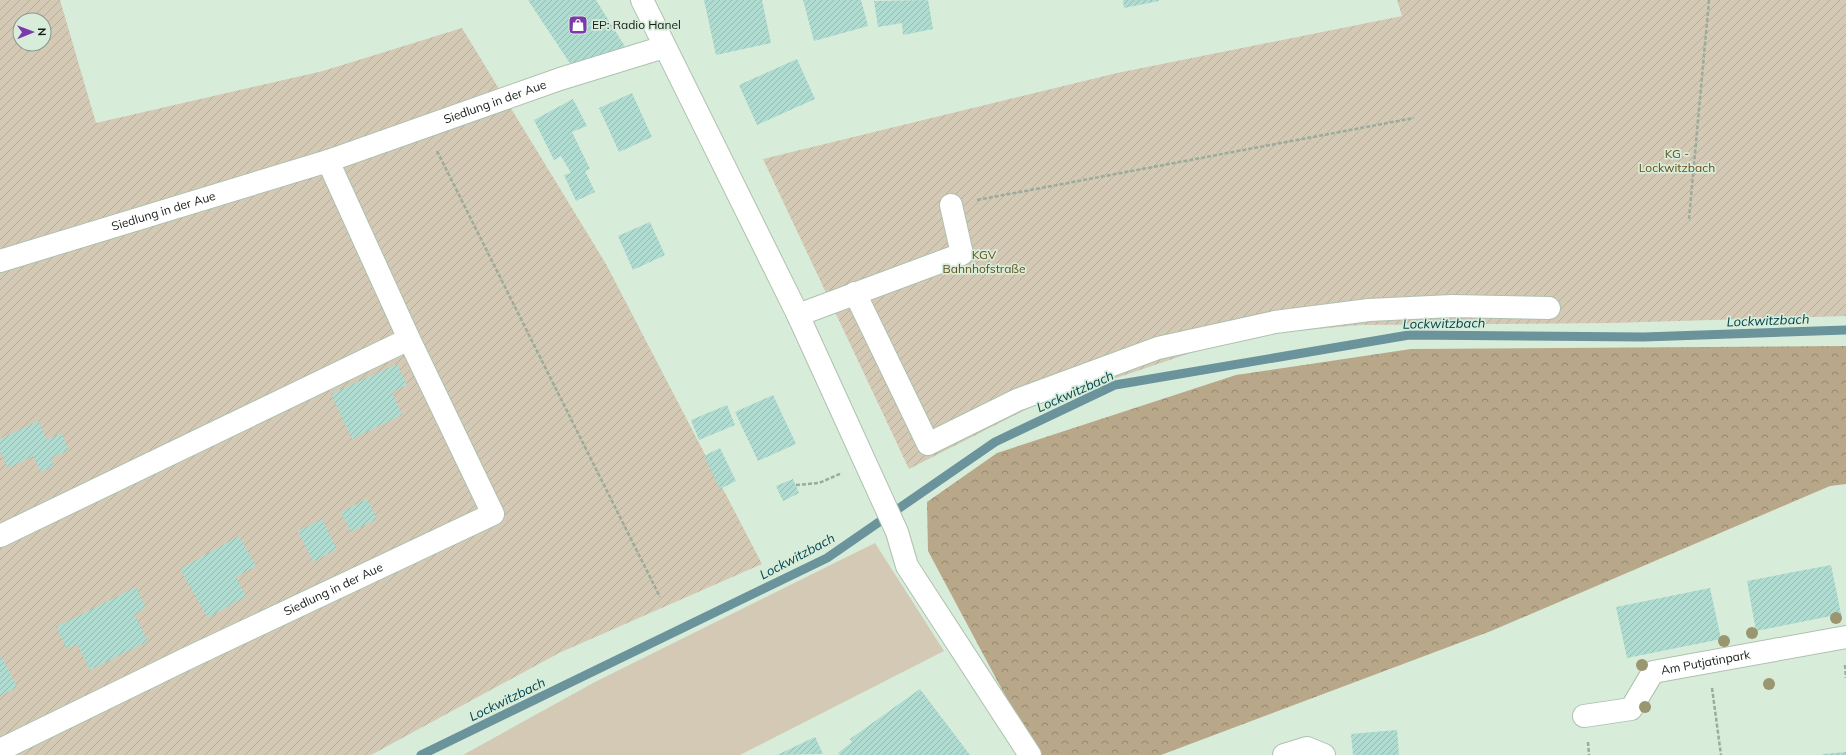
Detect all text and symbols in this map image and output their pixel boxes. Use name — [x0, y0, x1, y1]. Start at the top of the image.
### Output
north arrow — [12, 12, 52, 52]
shop icon: EP: Radio Hanel — [567, 14, 589, 36]
place label: EP: Radio Hanel — [592, 17, 681, 32]
text: N — [35, 28, 49, 36]
street label: Siedlung in der Aue — [441, 76, 548, 127]
park label: KG - Lockwitzbach — [1639, 146, 1715, 175]
street label: Siedlung in der Aue — [110, 188, 217, 234]
park label: KGV Bahnhofstraße — [943, 247, 1025, 276]
water label: Lockwitzbach — [1726, 311, 1810, 329]
water label: Lockwitzbach — [1403, 314, 1485, 332]
water label: Lockwitzbach — [1034, 367, 1116, 415]
water label: Lockwitzbach — [757, 530, 837, 582]
street label: Siedlung in der Aue — [281, 559, 385, 619]
street label: Am Putjatinpark — [1660, 646, 1752, 677]
water label: Lockwitzbach — [466, 674, 548, 724]

